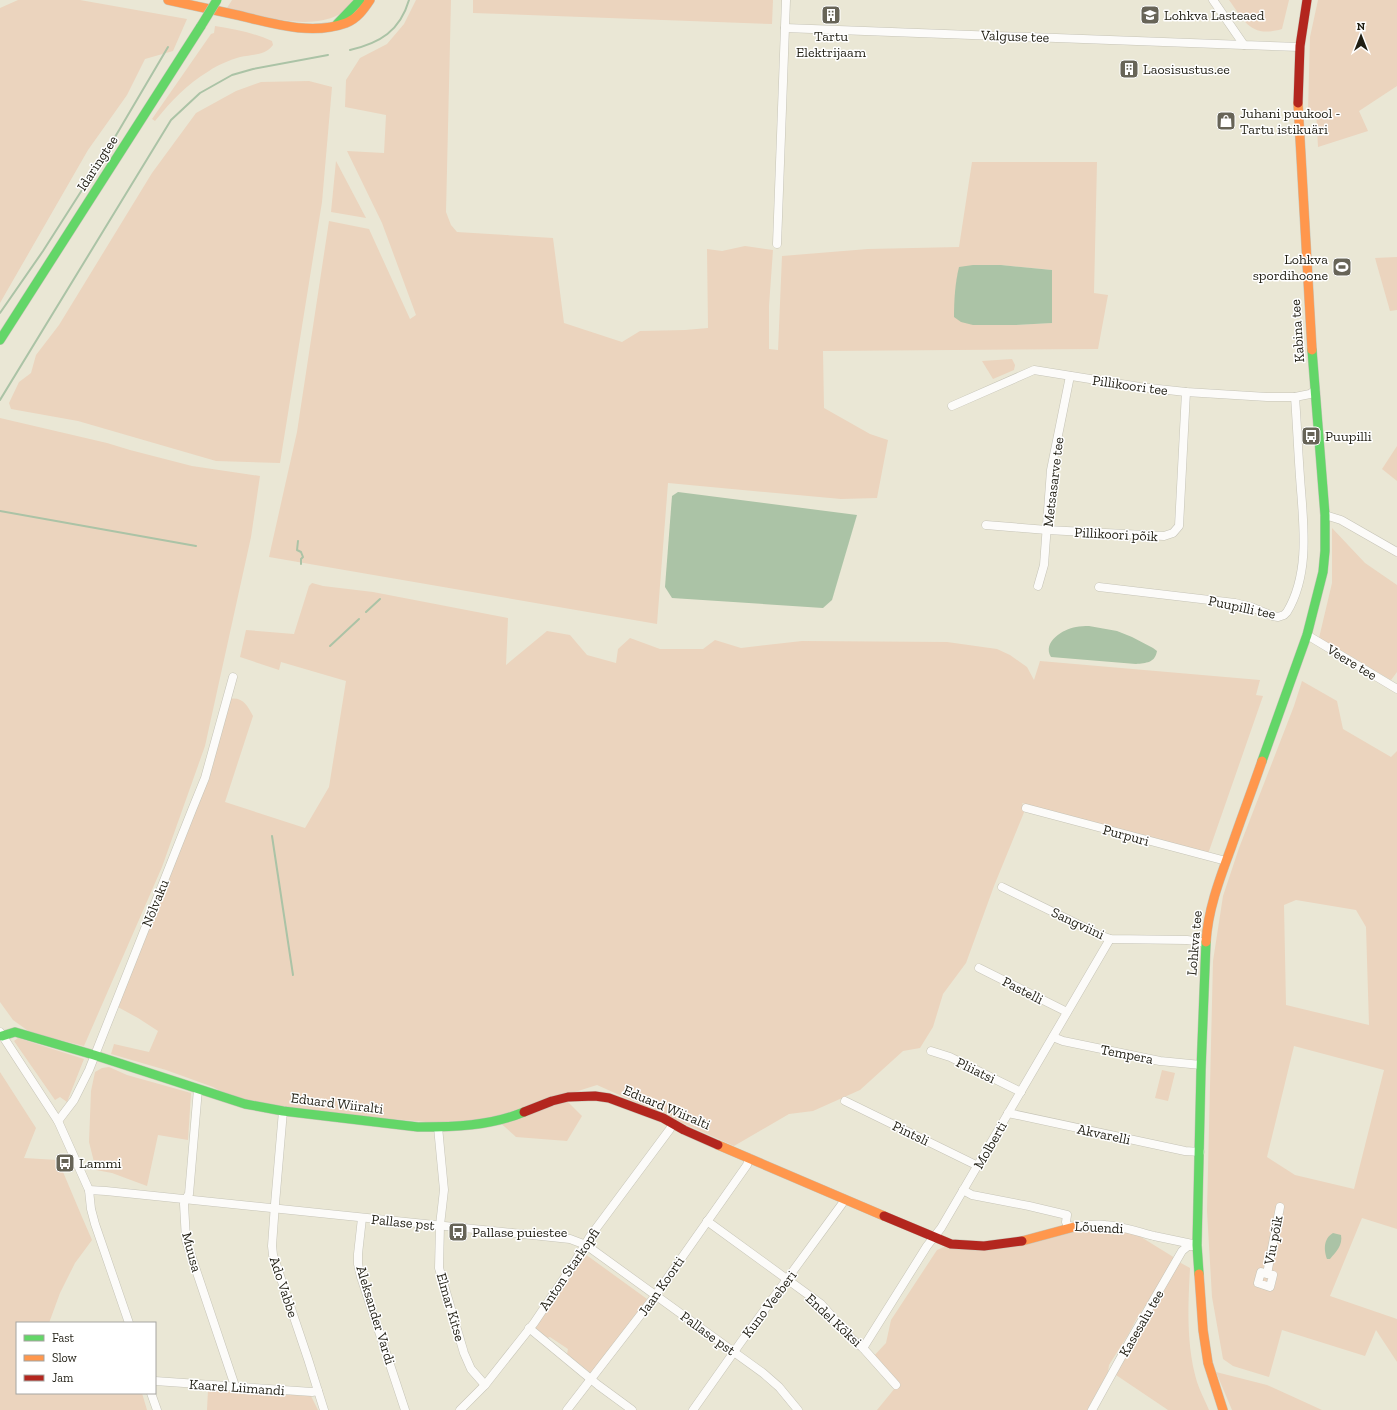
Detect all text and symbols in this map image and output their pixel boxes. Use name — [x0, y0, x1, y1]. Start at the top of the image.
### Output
building icon: Tartu Elektrijaam — [820, 4, 842, 26]
school or university icon: Lohkva Lasteaed — [1139, 4, 1161, 26]
place label: Lohkva Lasteaed — [1164, 7, 1265, 24]
north arrow — [1341, 16, 1381, 56]
text: N — [1357, 20, 1366, 33]
street label: Valguse tee — [979, 27, 1050, 46]
place label: Tartu Elektrijaam — [796, 28, 866, 61]
building icon: Laosisustus.ee — [1118, 58, 1140, 80]
place label: Laosisustus.ee — [1143, 61, 1230, 78]
place label: Juhani puukool - Tartu istikuäri — [1240, 105, 1340, 138]
shop icon: Juhani puukool - Tartu istikuäri — [1215, 110, 1237, 132]
street label: Idaringtee — [73, 132, 122, 194]
place label: Lohkva spordihoone — [1253, 251, 1328, 284]
sports icon: Lohkva spordihoone — [1331, 256, 1353, 278]
street label: Kabina tee — [1287, 298, 1308, 363]
street label: Pillikoori tee — [1091, 372, 1169, 399]
bus stop icon: Puupilli — [1300, 425, 1322, 447]
place label: Puupilli — [1325, 428, 1372, 445]
street label: Metsasarve tee — [1040, 436, 1067, 528]
street label: Pillikoori põik — [1074, 524, 1159, 545]
street label: Puupilli tee — [1207, 592, 1277, 623]
street label: Veere tee — [1323, 640, 1380, 684]
street label: Purpuri — [1101, 821, 1151, 850]
street label: Nõlvaku — [138, 877, 173, 929]
street label: Sangviini — [1048, 904, 1107, 943]
street label: Lohkva tee — [1183, 909, 1206, 976]
street label: Pastelli — [999, 973, 1046, 1008]
street label: Tempera — [1099, 1041, 1155, 1068]
street label: Pliiatsi — [953, 1054, 998, 1087]
street label: Eduard Wiiralti — [621, 1081, 713, 1133]
street label: Eduard Wiiralti — [290, 1089, 384, 1118]
street label: Pintsli — [890, 1117, 932, 1150]
street label: Molberti — [970, 1118, 1011, 1172]
street label: Akvarelli — [1076, 1121, 1132, 1148]
bus stop icon: Lammi — [54, 1152, 76, 1174]
place label: Lammi — [79, 1155, 122, 1172]
street label: Pallase pst — [370, 1211, 436, 1234]
street label: Viu põik — [1260, 1213, 1287, 1267]
street label: Lõuendi — [1074, 1218, 1124, 1237]
bus stop icon: Pallase puiestee — [447, 1221, 469, 1243]
place label: Pallase puiestee — [472, 1224, 568, 1241]
street label: Anton Starkopfi — [536, 1225, 603, 1314]
street label: Muusa — [178, 1230, 205, 1274]
street label: Jaan Koorti — [635, 1253, 688, 1319]
street label: Ado Vabbe — [266, 1255, 301, 1320]
street label: Aleksander Vardi — [352, 1264, 399, 1367]
street label: Kuno Veeberi — [739, 1267, 800, 1341]
street label: Elmar Kitse — [433, 1271, 469, 1344]
street label: Kasesalu tee — [1115, 1286, 1168, 1360]
street label: Endel Kõksi — [802, 1290, 865, 1351]
street label: Pallase pst — [677, 1308, 739, 1360]
legend — [16, 1322, 156, 1394]
text: Fast — [52, 1331, 75, 1345]
text: Slow — [52, 1351, 78, 1365]
text: Jam — [52, 1371, 74, 1385]
street label: Kaarel Liimandi — [189, 1376, 285, 1399]

